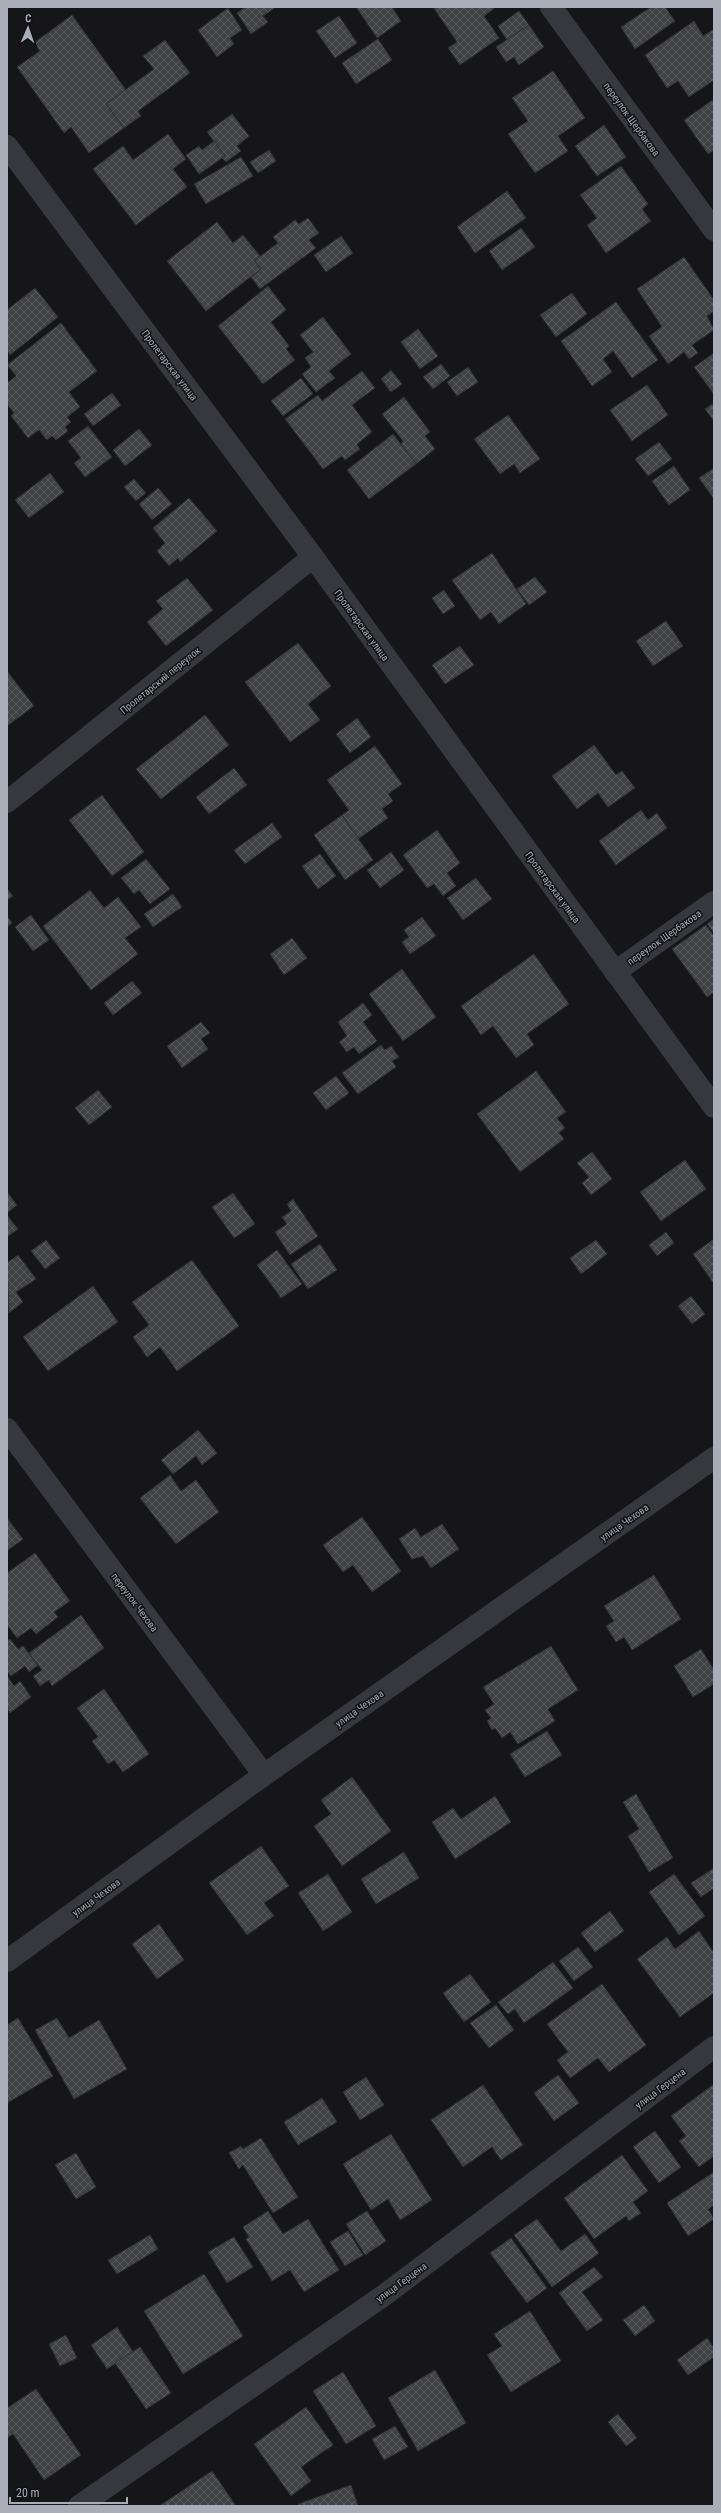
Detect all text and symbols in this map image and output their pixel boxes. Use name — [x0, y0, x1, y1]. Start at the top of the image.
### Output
north arrow — [8, 8, 48, 48]
text: С — [25, 12, 32, 25]
street label: переулок Щербакова — [601, 81, 662, 158]
street label: Пролетарская улица — [140, 328, 200, 403]
street label: Пролетарская улица — [332, 588, 391, 663]
street label: Пролетарский переулок — [118, 645, 203, 716]
street label: Пролетарская улица — [523, 850, 582, 925]
street label: переулок Щербакова — [625, 908, 704, 967]
street label: улица Чехова — [598, 1502, 651, 1543]
street label: переулок Чехова — [109, 1571, 160, 1634]
street label: улица Чехова — [333, 1688, 386, 1729]
street label: улица Чехова — [70, 1876, 122, 1918]
street label: улица Герцена — [633, 2066, 688, 2111]
street label: улица Герцена — [374, 2260, 429, 2304]
scale bar — [10, 2479, 127, 2505]
text: 20 m — [16, 2486, 40, 2500]

